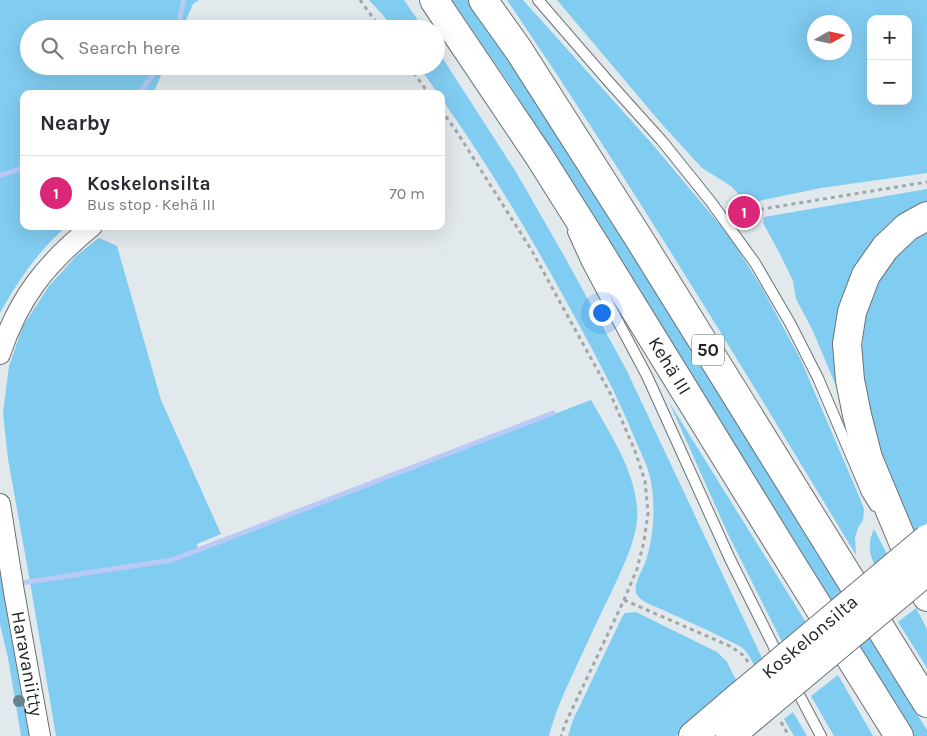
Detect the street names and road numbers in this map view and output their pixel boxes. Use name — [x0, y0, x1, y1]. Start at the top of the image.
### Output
street label: Kehä III — [643, 333, 696, 399]
road number: 50 — [692, 334, 724, 366]
street label: Koskelonsilta — [758, 591, 862, 684]
street label: Haravaniitty — [7, 609, 47, 718]

